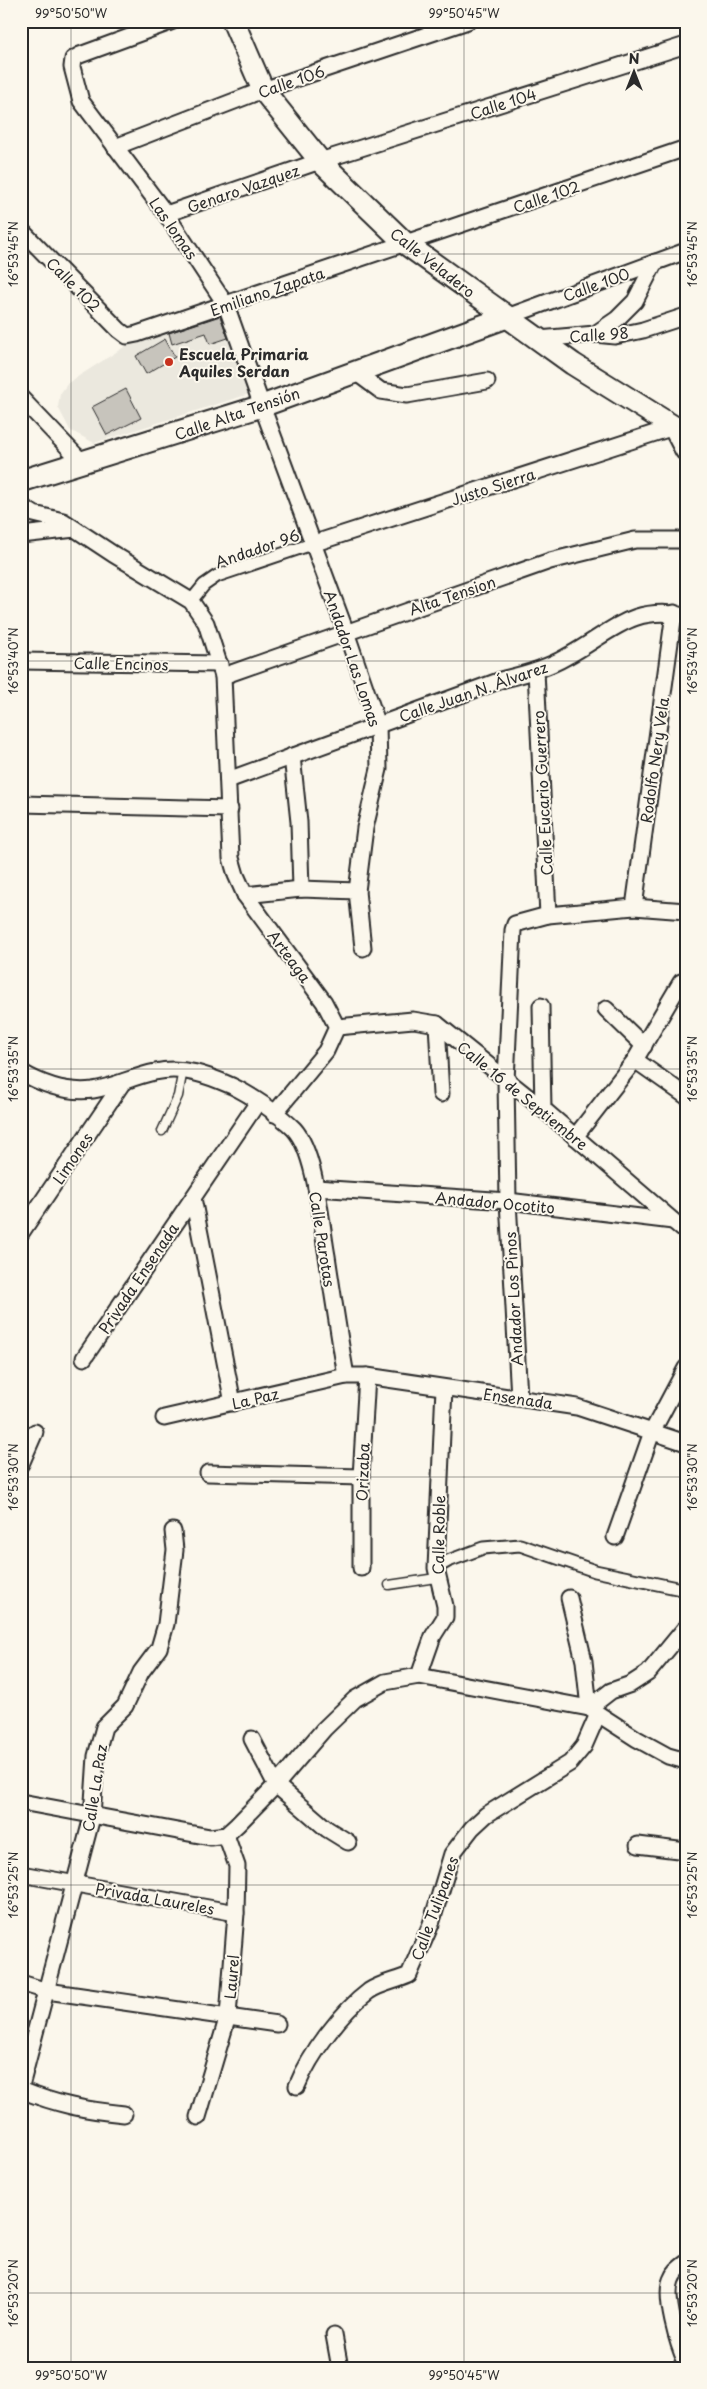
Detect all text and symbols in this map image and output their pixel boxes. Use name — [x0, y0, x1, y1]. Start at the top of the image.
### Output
text: 99°50'50"W — [35, 4, 108, 22]
text: 99°50'45"W — [428, 4, 500, 22]
north arrow — [610, 48, 660, 98]
text: N — [628, 48, 640, 69]
street label: Calle 106 — [255, 59, 327, 103]
street label: Calle 104 — [467, 81, 539, 125]
street label: Genaro Vazquez — [184, 158, 302, 218]
street label: Calle 102 — [510, 174, 582, 218]
street label: Las lomas — [144, 192, 204, 264]
text: 16°53'45"N — [4, 221, 22, 287]
text: 16°53'45"N — [683, 221, 701, 287]
street label: Calle Veladero — [386, 222, 480, 302]
street label: Calle 102 — [42, 252, 106, 316]
street label: Emiliano Zapata — [207, 260, 328, 321]
street label: Calle 100 — [559, 261, 633, 307]
street label: Calle 98 — [569, 320, 629, 348]
place label: Escuela Primaria Aquiles Serdan — [178, 342, 309, 382]
marker: Escuela Primaria Aquiles Serdan — [163, 356, 175, 368]
street label: Calle Alta Tensión — [171, 381, 303, 445]
street label: Justo Sierra — [448, 461, 539, 510]
street label: Andador 96 — [212, 523, 302, 573]
street label: Alta Tension — [406, 569, 498, 621]
street label: Andador Las Lomas — [319, 587, 387, 729]
text: 16°53'40"N — [4, 627, 22, 695]
text: 16°53'40"N — [683, 627, 701, 695]
street label: Calle Encinos — [73, 651, 169, 675]
street label: Calle Juan N. Álvarez — [396, 655, 550, 727]
street label: Rodolfo Nery Vela — [634, 695, 674, 824]
street label: Calle Eucario Guerrero — [526, 710, 558, 876]
street label: Arteaga — [263, 925, 317, 988]
street label: Calle 16 de Septiembre — [453, 1035, 593, 1155]
text: 16°53'35"N — [4, 1036, 22, 1102]
text: 16°53'35"N — [683, 1036, 701, 1102]
street label: Limones — [46, 1127, 98, 1188]
street label: Andador Ocotito — [434, 1185, 556, 1219]
street label: Calle Parotas — [304, 1190, 342, 1288]
street label: Privada Ensenada — [92, 1217, 184, 1338]
street label: Andador Los Pinos — [498, 1231, 528, 1367]
street label: La Paz — [229, 1381, 281, 1415]
street label: Ensenada — [482, 1382, 555, 1414]
street label: Orizaba — [349, 1442, 375, 1502]
text: 16°53'30"N — [4, 1443, 22, 1511]
text: 16°53'30"N — [683, 1443, 701, 1511]
street label: Calle Roble — [426, 1495, 450, 1575]
street label: Calle La Paz — [76, 1743, 112, 1833]
text: 16°53'25"N — [4, 1852, 22, 1918]
text: 16°53'25"N — [683, 1852, 701, 1918]
street label: Calle Tulipanes — [404, 1853, 464, 1963]
street label: Privada Laureles — [94, 1876, 216, 1920]
street label: Laurel — [218, 1954, 244, 2000]
text: 16°53'20"N — [4, 2259, 22, 2327]
text: 16°53'20"N — [683, 2259, 701, 2327]
text: 99°50'50"W — [35, 2366, 108, 2384]
text: 99°50'45"W — [428, 2366, 500, 2384]

